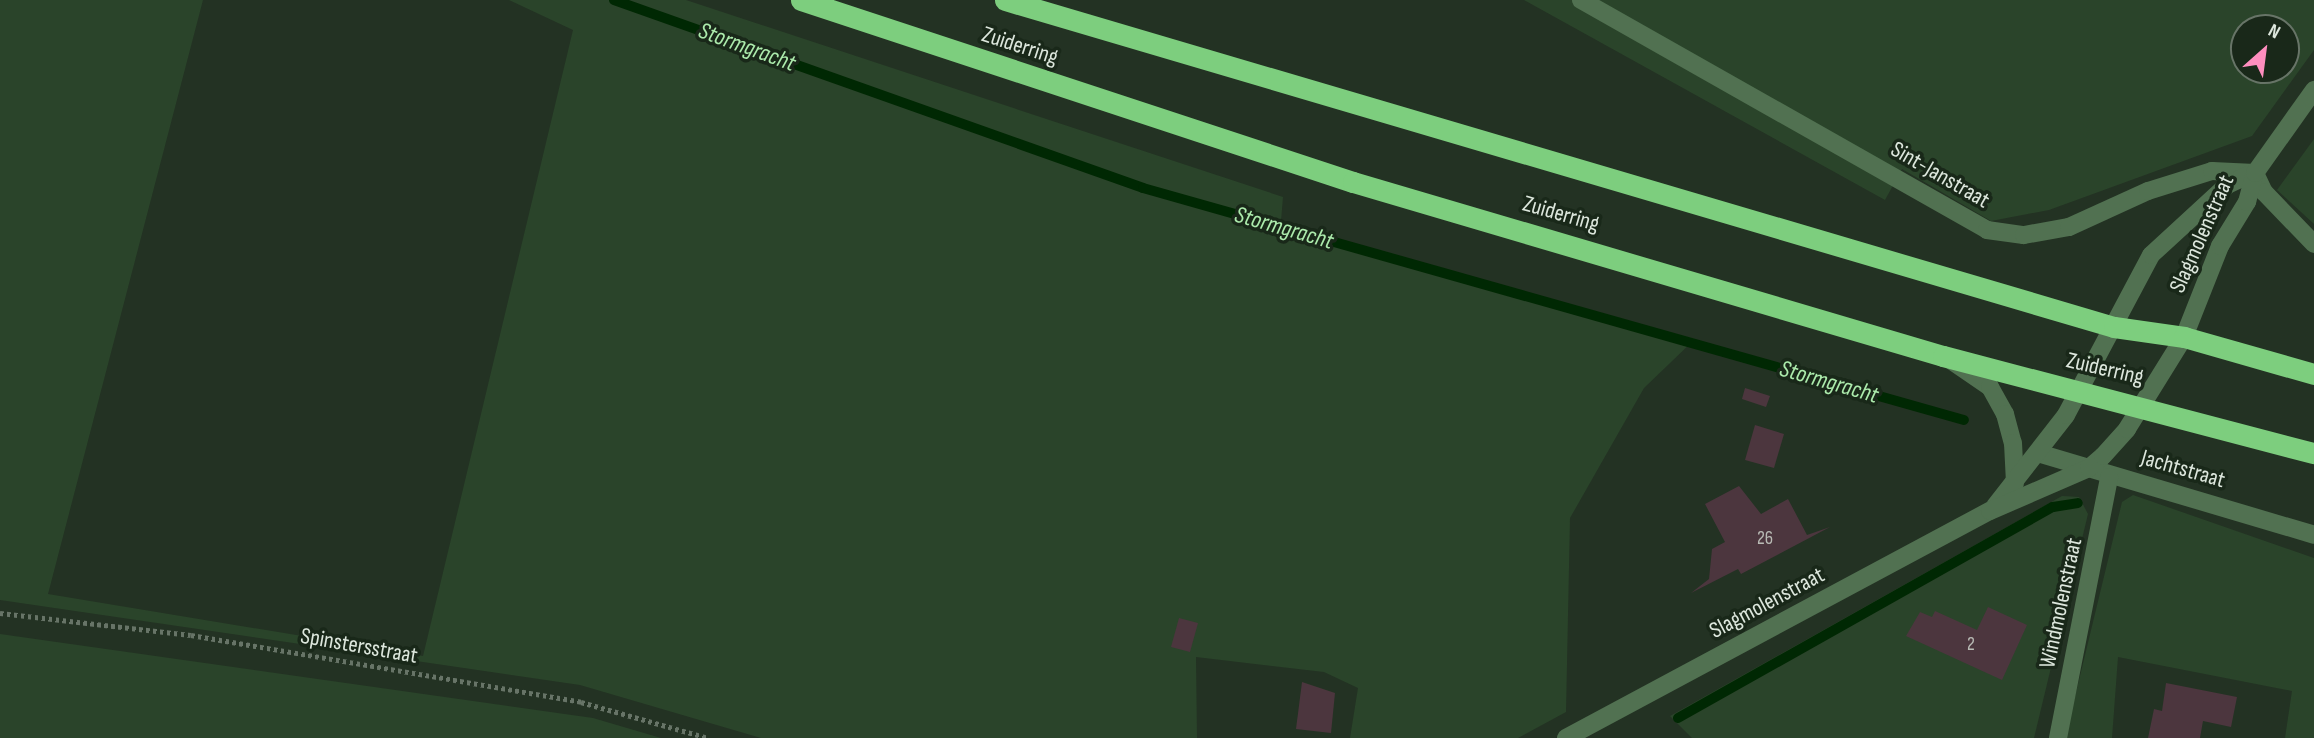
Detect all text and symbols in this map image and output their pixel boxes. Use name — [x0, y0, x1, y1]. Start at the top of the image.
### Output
north arrow — [2230, 14, 2300, 84]
water label: Stormgracht — [695, 16, 799, 78]
text: N — [2264, 19, 2284, 44]
street label: Zuiderring — [978, 21, 1062, 71]
street label: Sint-Janstraat — [1886, 136, 1994, 214]
street label: Slagmolenstraat — [2164, 171, 2240, 297]
street label: Zuiderring — [1519, 190, 1603, 238]
water label: Stormgracht — [1231, 200, 1337, 256]
street label: Zuiderring — [2064, 347, 2146, 391]
water label: Stormgracht — [1776, 354, 1882, 410]
street label: Jachtstraat — [2138, 444, 2228, 494]
house number: 26 — [1757, 528, 1773, 550]
street label: Windmolenstraat — [2034, 535, 2088, 671]
street label: Slagmolenstraat — [1705, 561, 1829, 645]
street label: Spinstersstraat — [298, 622, 420, 670]
house number: 2 — [1967, 634, 1975, 656]

